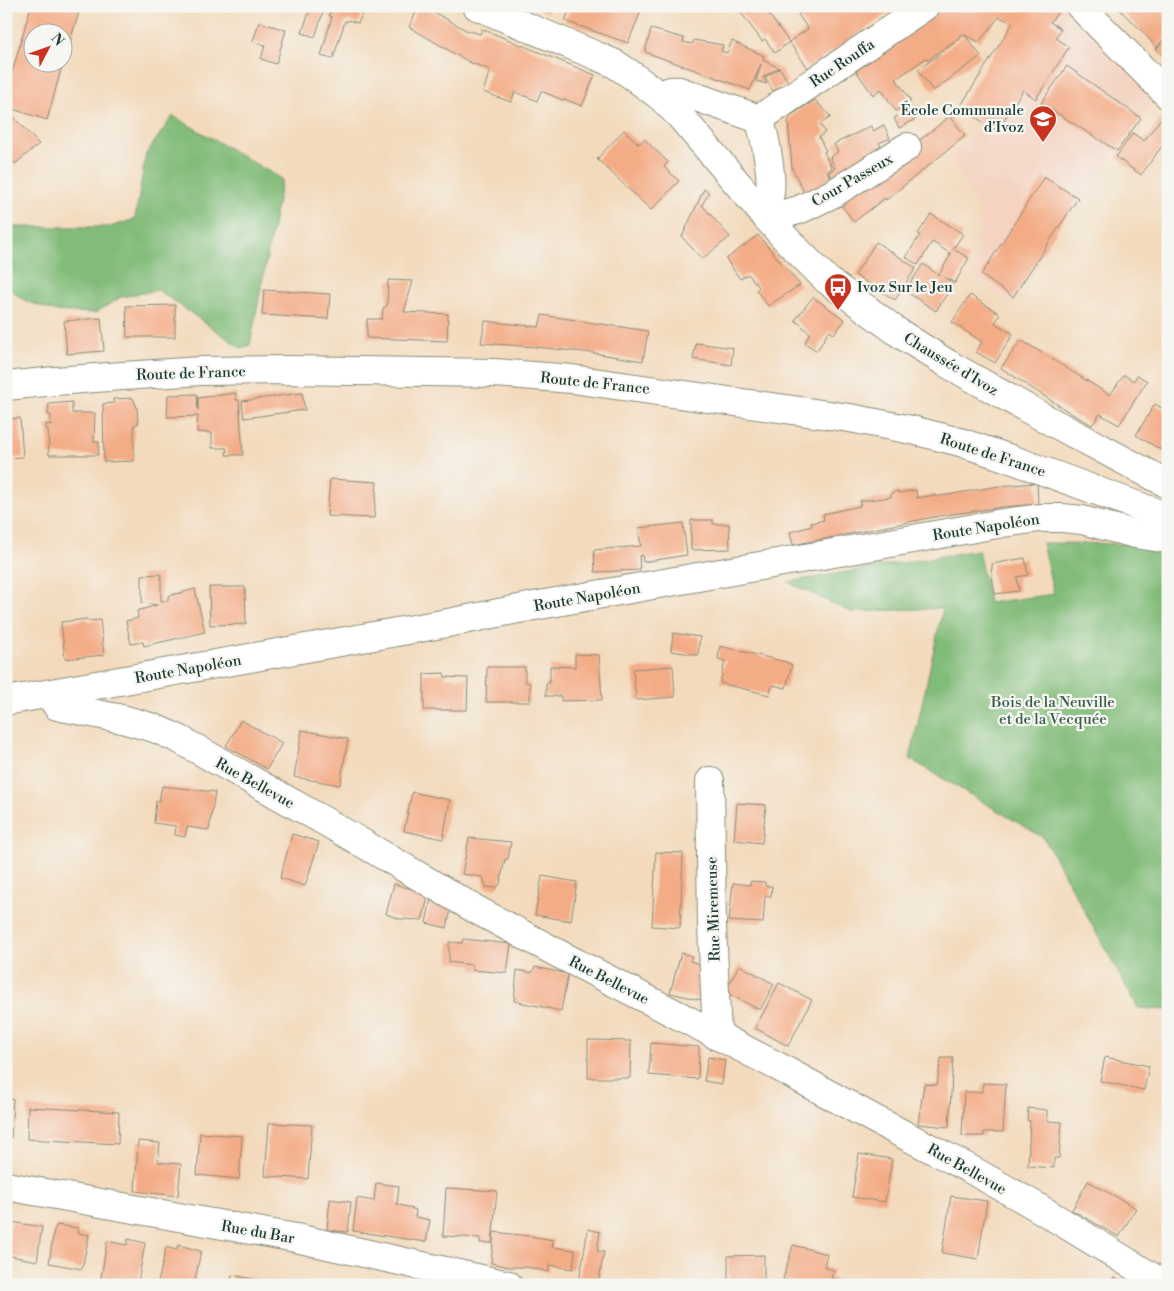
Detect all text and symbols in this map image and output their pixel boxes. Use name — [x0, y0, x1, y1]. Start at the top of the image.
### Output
north arrow — [22, 22, 72, 72]
text: N — [47, 30, 67, 50]
street label: Rue Rouffa — [806, 35, 879, 92]
place label: École Communale d'Ivoz — [900, 100, 1024, 137]
school or university icon: École Communale d'Ivoz — [1028, 104, 1058, 143]
street label: Cour Passeux — [808, 149, 897, 211]
bus stop icon: Ivoz Sur le Jeu — [823, 272, 853, 311]
place label: Ivoz Sur le Jeu — [857, 278, 953, 297]
street label: Chaussée d'Ivoz — [900, 329, 1002, 400]
street label: Route de France — [136, 362, 246, 385]
street label: Route de France — [539, 368, 651, 399]
street label: Route de France — [938, 429, 1048, 482]
street label: Route Napoléon — [931, 510, 1041, 545]
street label: Route Napoléon — [532, 579, 642, 616]
street label: Route Napoléon — [133, 651, 243, 688]
park label: Bois de la Neuville et de la Vecquée — [990, 693, 1115, 729]
street label: Rue Bellevue — [212, 754, 298, 813]
street label: Rue Miremeuse — [702, 856, 725, 962]
street label: Rue Bellevue — [565, 952, 652, 1009]
street label: Rue Bellevue — [924, 1140, 1010, 1199]
street label: Rue du Bar — [220, 1217, 297, 1248]

